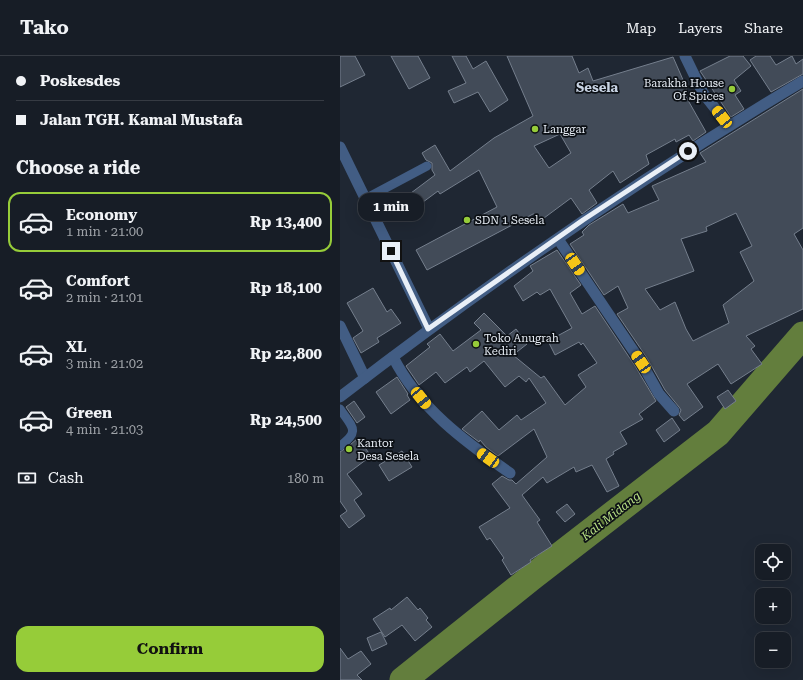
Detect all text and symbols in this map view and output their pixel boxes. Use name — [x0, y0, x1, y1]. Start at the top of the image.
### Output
text: Tako — [20, 16, 69, 39]
text: Map — [626, 20, 656, 36]
text: Layers — [678, 20, 722, 36]
text: Share — [744, 20, 783, 36]
text: Poskesdes — [40, 72, 120, 90]
place label: Barakha House Of Spices — [644, 77, 724, 103]
district label: Sesela — [576, 80, 618, 95]
marker: Barakha House Of Spices — [727, 84, 737, 94]
car — [710, 104, 734, 130]
text: Jalan TGH. Kamal Mustafa — [40, 111, 243, 129]
place label: Langgar — [543, 123, 586, 136]
marker: Langgar — [530, 124, 540, 134]
route start — [679, 142, 697, 160]
text: Choose a ride — [16, 157, 140, 178]
callout: 1 min — [358, 193, 424, 221]
text: 1 min — [373, 199, 409, 214]
icon: car — [18, 204, 54, 240]
text: Economy — [66, 206, 137, 224]
text: Rp 13,400 — [250, 213, 322, 231]
place label: SDN 1 Sesela — [475, 214, 544, 227]
marker: SDN 1 Sesela — [462, 215, 472, 225]
text: 1 min · 21:00 — [66, 224, 143, 239]
route end — [382, 242, 400, 260]
car — [563, 251, 587, 277]
icon: car — [18, 270, 54, 306]
text: Comfort — [66, 272, 130, 290]
text: Rp 18,100 — [250, 279, 322, 297]
text: 2 min · 21:01 — [66, 290, 143, 305]
place label: Toko Anugrah Kediri — [484, 332, 559, 358]
icon: car — [18, 336, 54, 372]
text: XL — [66, 338, 87, 356]
marker: Toko Anugrah Kediri — [471, 339, 481, 349]
text: Rp 22,800 — [250, 345, 322, 363]
car — [629, 349, 653, 375]
text: 3 min · 21:02 — [66, 356, 143, 371]
car — [409, 385, 433, 411]
icon: car — [18, 402, 54, 438]
text: Green — [66, 404, 112, 422]
text: Rp 24,500 — [250, 411, 322, 429]
text: 4 min · 21:03 — [66, 422, 143, 437]
place label: Kantor Desa Sesela — [357, 437, 419, 463]
marker: Kantor Desa Sesela — [344, 444, 354, 454]
car — [475, 446, 501, 470]
icon: cash — [16, 467, 38, 489]
text: Cash — [48, 469, 84, 487]
text: 180 m — [287, 471, 324, 486]
water label: Kali Midang — [578, 489, 643, 544]
map controls — [755, 544, 791, 668]
button: locate — [755, 544, 791, 580]
button: + — [755, 588, 791, 624]
button: Confirm — [16, 626, 324, 672]
button: − — [755, 632, 791, 668]

